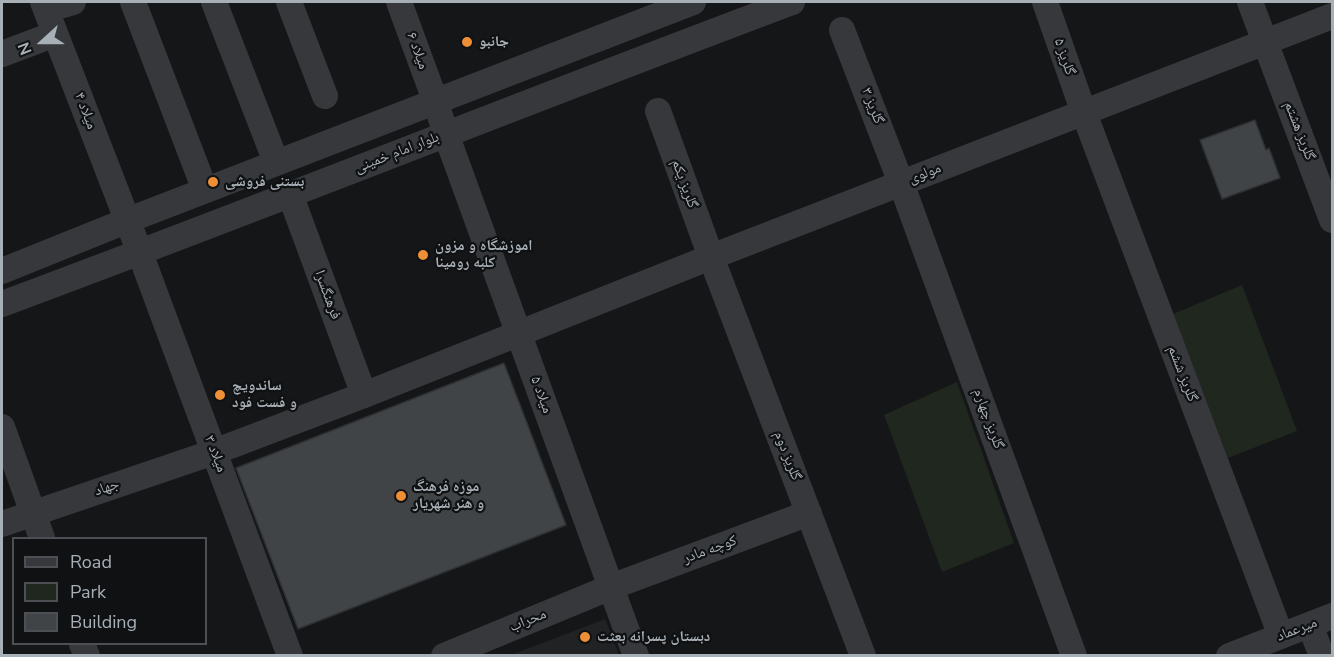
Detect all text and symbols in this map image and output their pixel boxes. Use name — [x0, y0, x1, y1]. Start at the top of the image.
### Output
north arrow — [12, 12, 72, 72]
street label: میلاد ۶ — [402, 30, 432, 72]
place label: جانبو — [479, 33, 509, 51]
marker: جانبو — [460, 35, 474, 49]
street label: گلریز ۵ — [1049, 36, 1079, 78]
text: N — [13, 39, 38, 58]
street label: گلریز ۳ — [857, 85, 887, 127]
street label: میلاد ۴ — [70, 90, 100, 132]
street label: گلریز هشتم — [1280, 99, 1318, 163]
street label: بلوار امام خمینی — [352, 129, 442, 177]
street label: گلریز یکم — [667, 157, 701, 211]
street label: مولوی — [906, 160, 944, 188]
place label: بستنی فروشی — [225, 173, 304, 191]
marker: بستنی فروشی — [206, 175, 220, 189]
place label: اموزشگاه و مزون کلبه رومینا — [435, 237, 533, 272]
marker: اموزشگاه و مزون کلبه رومینا — [416, 248, 430, 262]
street label: فرهنگسرا — [310, 268, 344, 322]
street label: گلریز ششم — [1163, 343, 1201, 405]
street label: میلاد ۵ — [526, 374, 556, 416]
place label: ساندویچ و فست فود — [232, 377, 297, 412]
street label: گلریز چهارم — [969, 386, 1007, 452]
marker: ساندویچ و فست فود — [213, 388, 227, 402]
street label: گلریز دوم — [769, 429, 805, 483]
street label: میلاد ۳ — [200, 433, 230, 475]
street label: جهاد — [92, 475, 122, 501]
place label: موزه فرهنگ و هنر شهریار — [413, 478, 484, 513]
marker: موزه فرهنگ و هنر شهریار — [394, 489, 408, 503]
street label: کوچه مادر — [681, 532, 739, 568]
legend — [12, 537, 207, 645]
text: Road — [70, 550, 112, 574]
text: Park — [70, 580, 106, 604]
street label: محراب — [507, 606, 549, 636]
text: Building — [70, 610, 137, 634]
street label: میرعماد — [1274, 614, 1320, 646]
place label: دبستان پسرانه بعثت — [597, 628, 710, 646]
marker: دبستان پسرانه بعثت — [578, 630, 592, 644]

